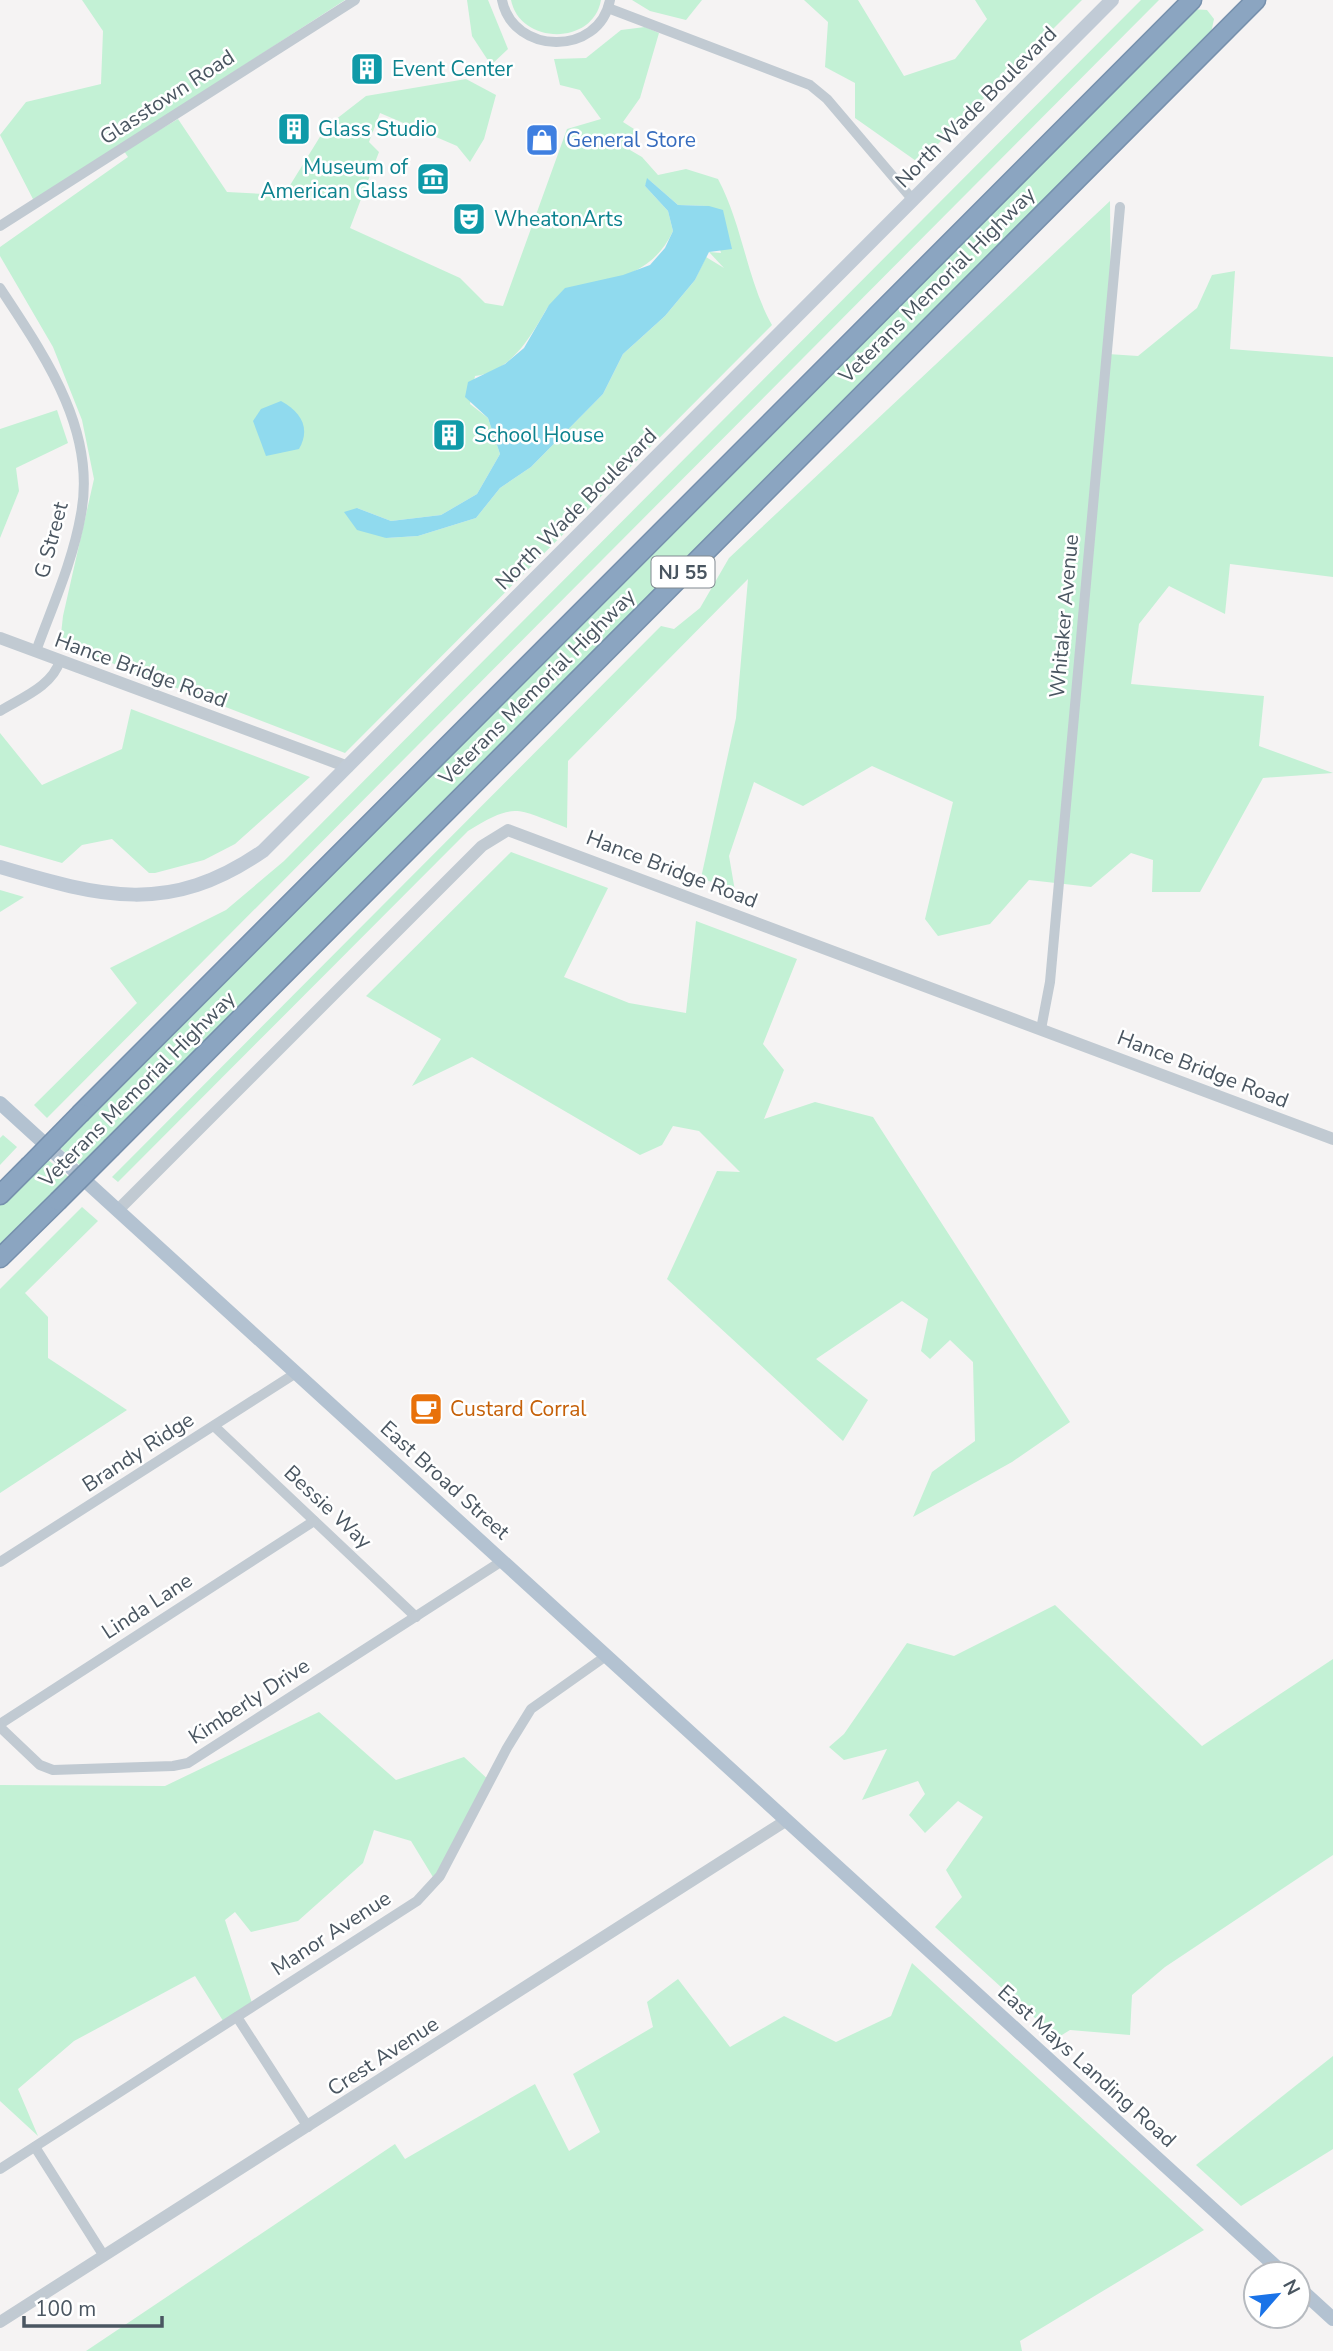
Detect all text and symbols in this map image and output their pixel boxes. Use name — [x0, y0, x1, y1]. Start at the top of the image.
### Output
street label: North Wade Boulevard — [889, 20, 1063, 194]
street label: Glasstown Road — [94, 43, 240, 151]
building icon: Event Center — [348, 50, 386, 88]
place label: Event Center — [392, 55, 513, 83]
building icon: Glass Studio — [275, 110, 313, 148]
place label: Glass Studio — [318, 115, 437, 143]
shop icon: General Store — [523, 121, 561, 159]
place label: General Store — [566, 126, 696, 154]
place label: Museum of American Glass — [260, 153, 409, 205]
museum icon: Museum of American Glass — [414, 160, 452, 198]
street label: Veterans Memorial Highway — [832, 181, 1041, 390]
theatre icon: WheatonArts — [450, 200, 488, 238]
place label: WheatonArts — [494, 205, 623, 233]
building icon: School House — [430, 416, 468, 454]
place label: School House — [474, 421, 604, 449]
street label: North Wade Boulevard — [489, 422, 663, 596]
street label: G Street — [27, 498, 75, 581]
street label: Whitaker Avenue — [1043, 533, 1085, 699]
road number: NJ 55 — [652, 556, 714, 587]
street label: Veterans Memorial Highway — [432, 583, 641, 792]
street label: Hance Bridge Road — [51, 626, 231, 714]
street label: Hance Bridge Road — [582, 823, 762, 915]
street label: Veterans Memorial Highway — [32, 985, 241, 1194]
street label: Hance Bridge Road — [1113, 1023, 1293, 1115]
cafe icon: Custard Corral — [407, 1390, 445, 1428]
place label: Custard Corral — [450, 1395, 587, 1423]
street label: Brandy Ridge — [77, 1405, 199, 1499]
street label: East Broad Street — [374, 1414, 516, 1546]
street label: Bessie Way — [278, 1459, 378, 1555]
street label: Linda Lane — [96, 1566, 198, 1646]
street label: Kimberly Drive — [183, 1651, 315, 1751]
street label: Manor Avenue — [266, 1884, 396, 1982]
street label: East Mays Landing Road — [992, 1978, 1182, 2154]
street label: Crest Avenue — [322, 2010, 444, 2102]
north arrow — [1242, 2260, 1312, 2330]
text: N — [1276, 2275, 1306, 2300]
scale bar — [24, 2284, 163, 2328]
text: 100 m — [35, 2295, 96, 2323]

